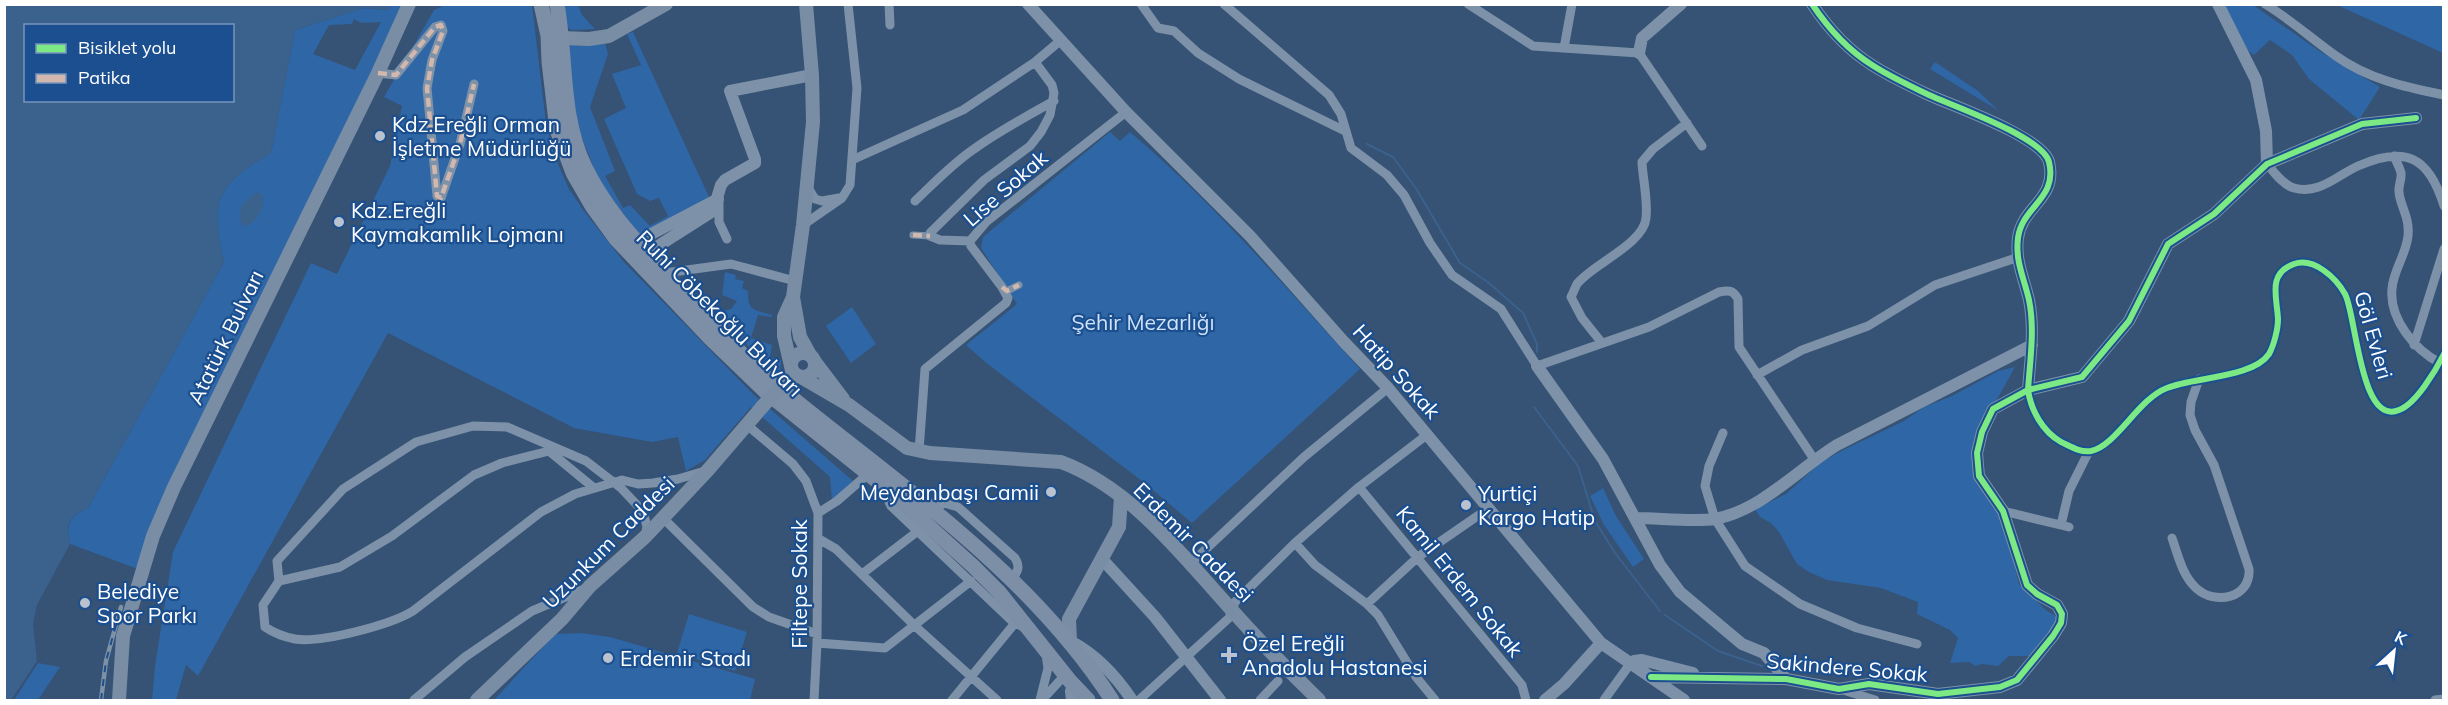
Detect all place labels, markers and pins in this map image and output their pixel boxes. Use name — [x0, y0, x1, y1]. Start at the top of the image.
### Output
place label: Kdz.Ereğli Orman İşletme Müdürlüğü — [392, 111, 571, 161]
marker: Kdz.Ereğli Orman İşletme Müdürlüğü — [373, 129, 387, 143]
place label: Kdz.Ereğli Kaymakamlık Lojmanı — [351, 197, 564, 247]
marker: Kdz.Ereğli Kaymakamlık Lojmanı — [332, 215, 346, 229]
place label: Meydanbaşı Camii — [860, 479, 1039, 505]
place label: Yurtiçi Kargo Hatip — [1477, 480, 1595, 530]
marker: Meydanbaşı Camii — [1044, 485, 1058, 499]
marker: Yurtiçi Kargo Hatip — [1459, 498, 1473, 512]
place label: Belediye Spor Parkı — [97, 578, 197, 628]
marker: Belediye Spor Parkı — [78, 596, 92, 610]
place label: Özel Ereğli Anadolu Hastanesi — [1242, 630, 1428, 680]
place label: Erdemir Stadı — [620, 645, 751, 671]
marker: Özel Ereğli Anadolu Hastanesi — [1220, 646, 1238, 664]
marker: Erdemir Stadı — [601, 651, 615, 665]

